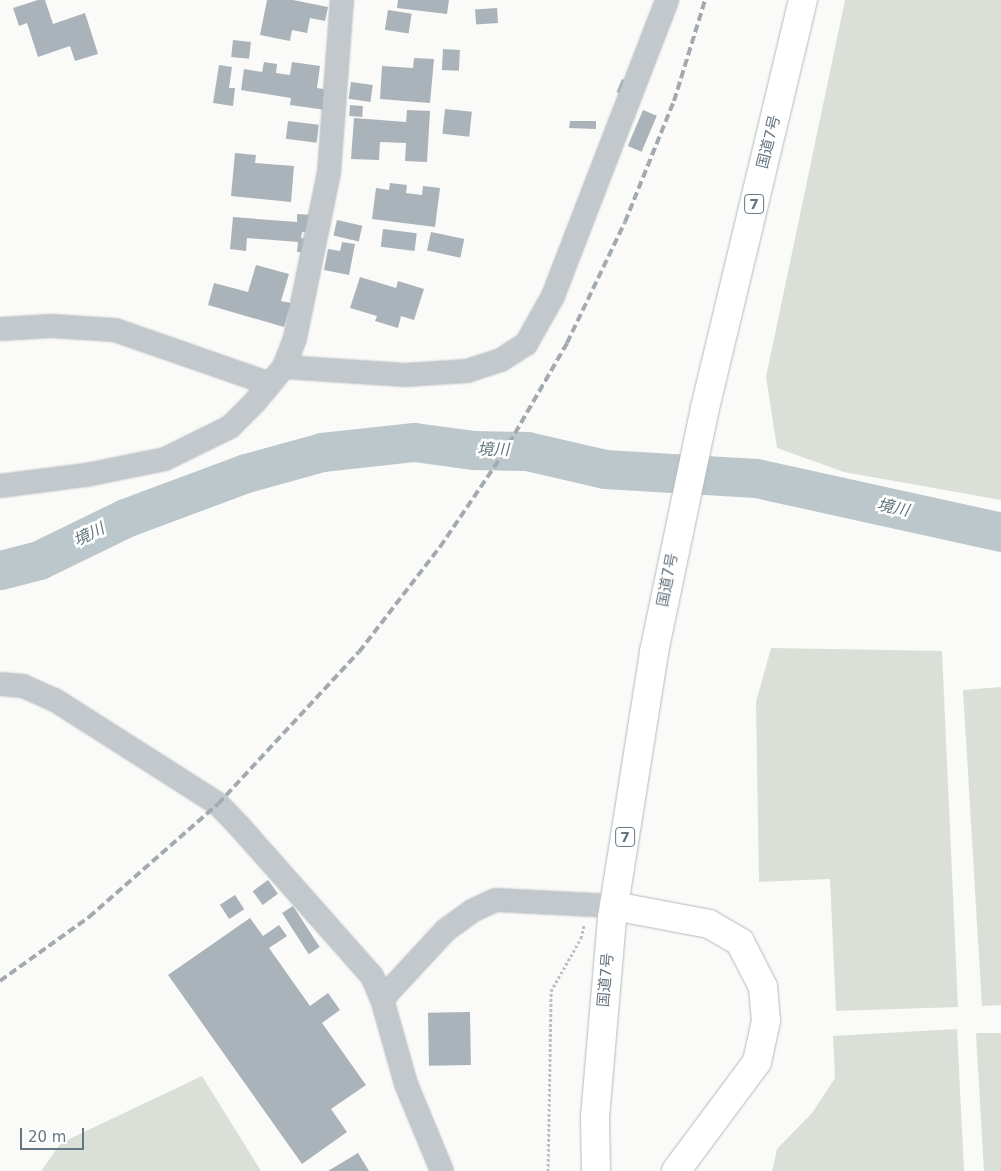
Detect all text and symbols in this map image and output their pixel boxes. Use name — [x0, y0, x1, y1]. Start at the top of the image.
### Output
street label: 国道7号 — [754, 113, 784, 171]
road number: 7 — [744, 192, 764, 215]
water label: 境川 — [477, 440, 509, 460]
water label: 境川 — [875, 495, 911, 521]
water label: 境川 — [70, 519, 108, 551]
street label: 国道7号 — [654, 552, 682, 608]
road number: 7 — [615, 826, 635, 849]
street label: 国道7号 — [595, 952, 617, 1008]
scale bar — [22, 1118, 86, 1150]
text: 20 m — [28, 1128, 66, 1146]

